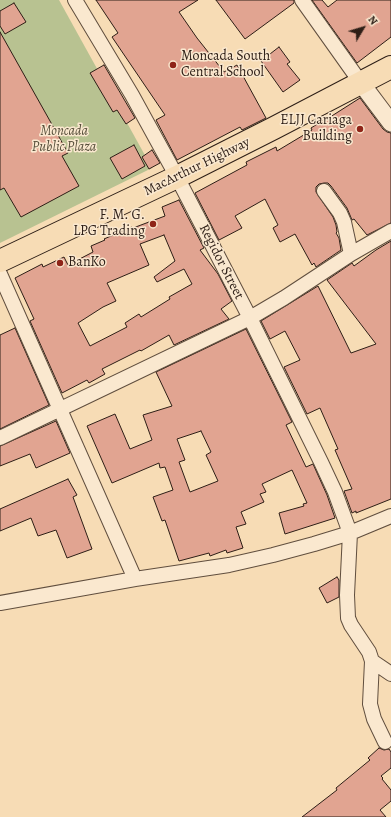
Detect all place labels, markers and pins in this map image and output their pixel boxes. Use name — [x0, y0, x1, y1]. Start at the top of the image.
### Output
place label: Moncada South Central School — [181, 49, 270, 82]
marker: Moncada South Central School — [168, 60, 178, 70]
place label: ELJJ Cariaga Building — [280, 113, 352, 146]
marker: ELJJ Cariaga Building — [355, 124, 365, 134]
place label: F. M. G. LPG Trading — [73, 208, 145, 240]
marker: F. M. G. LPG Trading — [148, 219, 158, 229]
place label: BanKo — [68, 255, 106, 271]
marker: BanKo — [55, 258, 65, 268]

